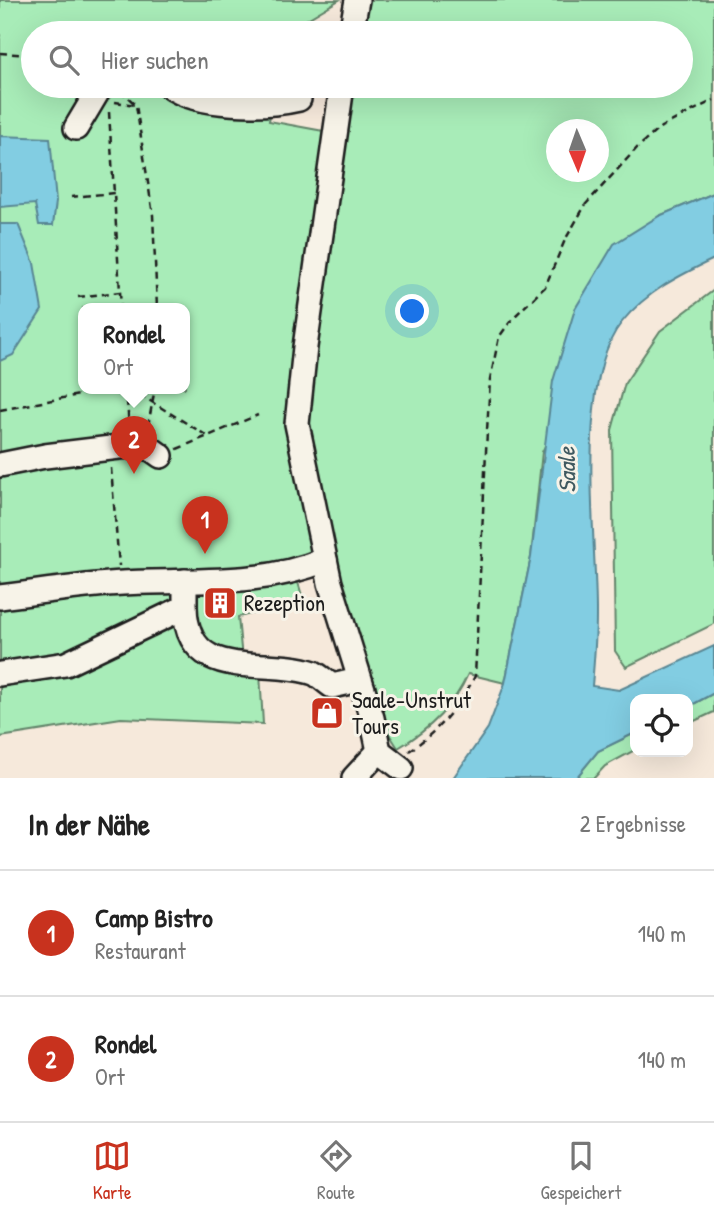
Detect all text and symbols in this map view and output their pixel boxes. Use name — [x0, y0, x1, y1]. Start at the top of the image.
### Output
search box — [21, 21, 693, 98]
icon: search — [45, 41, 83, 79]
text: Hier suchen — [101, 42, 209, 77]
north arrow — [546, 119, 609, 182]
your location — [395, 294, 429, 328]
popup — [78, 303, 190, 394]
text: Rondel — [103, 316, 165, 351]
text: Ort — [103, 351, 133, 382]
pin: 2 — [111, 416, 157, 474]
water label: Saale — [550, 445, 582, 493]
pin: 1 — [182, 496, 228, 554]
building icon: Rezeption — [201, 584, 239, 622]
place label: Rezeption — [244, 587, 325, 618]
place label: Saale-Unstrut Tours — [352, 684, 472, 741]
shop icon: Saale-Unstrut Tours — [308, 694, 346, 732]
map controls — [630, 694, 693, 757]
button: locate — [630, 694, 693, 757]
text: In der Nähe — [28, 804, 150, 844]
text: 2 Ergebnisse — [580, 808, 686, 839]
text: Camp Bistro — [95, 900, 213, 935]
text: 1 — [47, 918, 55, 949]
text: 140 m — [638, 918, 686, 949]
text: Restaurant — [95, 935, 186, 966]
text: Rondel — [95, 1026, 156, 1061]
text: 2 — [46, 1044, 56, 1075]
text: 140 m — [638, 1044, 686, 1075]
text: Ort — [95, 1061, 125, 1092]
tab: Karte — [93, 1137, 132, 1205]
tab: Route — [317, 1137, 355, 1205]
tab: Gespeichert — [541, 1137, 621, 1205]

